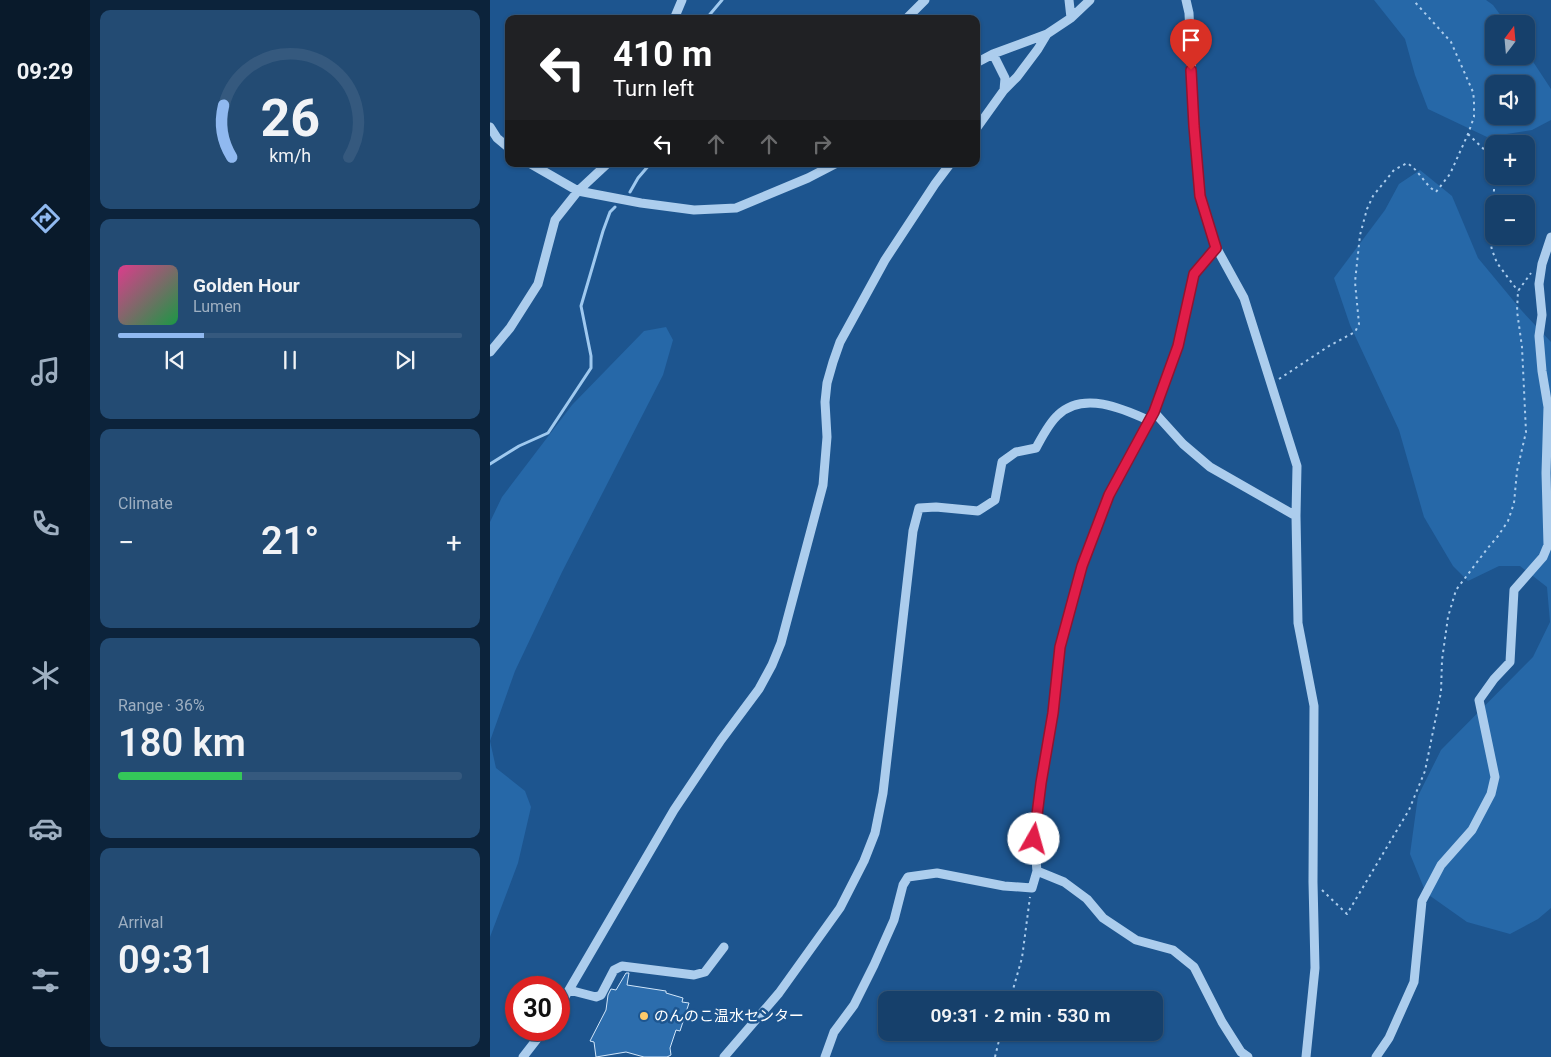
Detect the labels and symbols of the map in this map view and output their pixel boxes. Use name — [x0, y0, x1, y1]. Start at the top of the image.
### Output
north arrow — [1485, 15, 1535, 65]
pin — [1170, 19, 1212, 70]
position arrow — [1007, 812, 1059, 864]
speed limit sign: 30 — [505, 976, 570, 1041]
place label: のんのこ温水センター — [654, 1007, 804, 1025]
marker: のんのこ温水センター — [638, 1010, 650, 1022]

